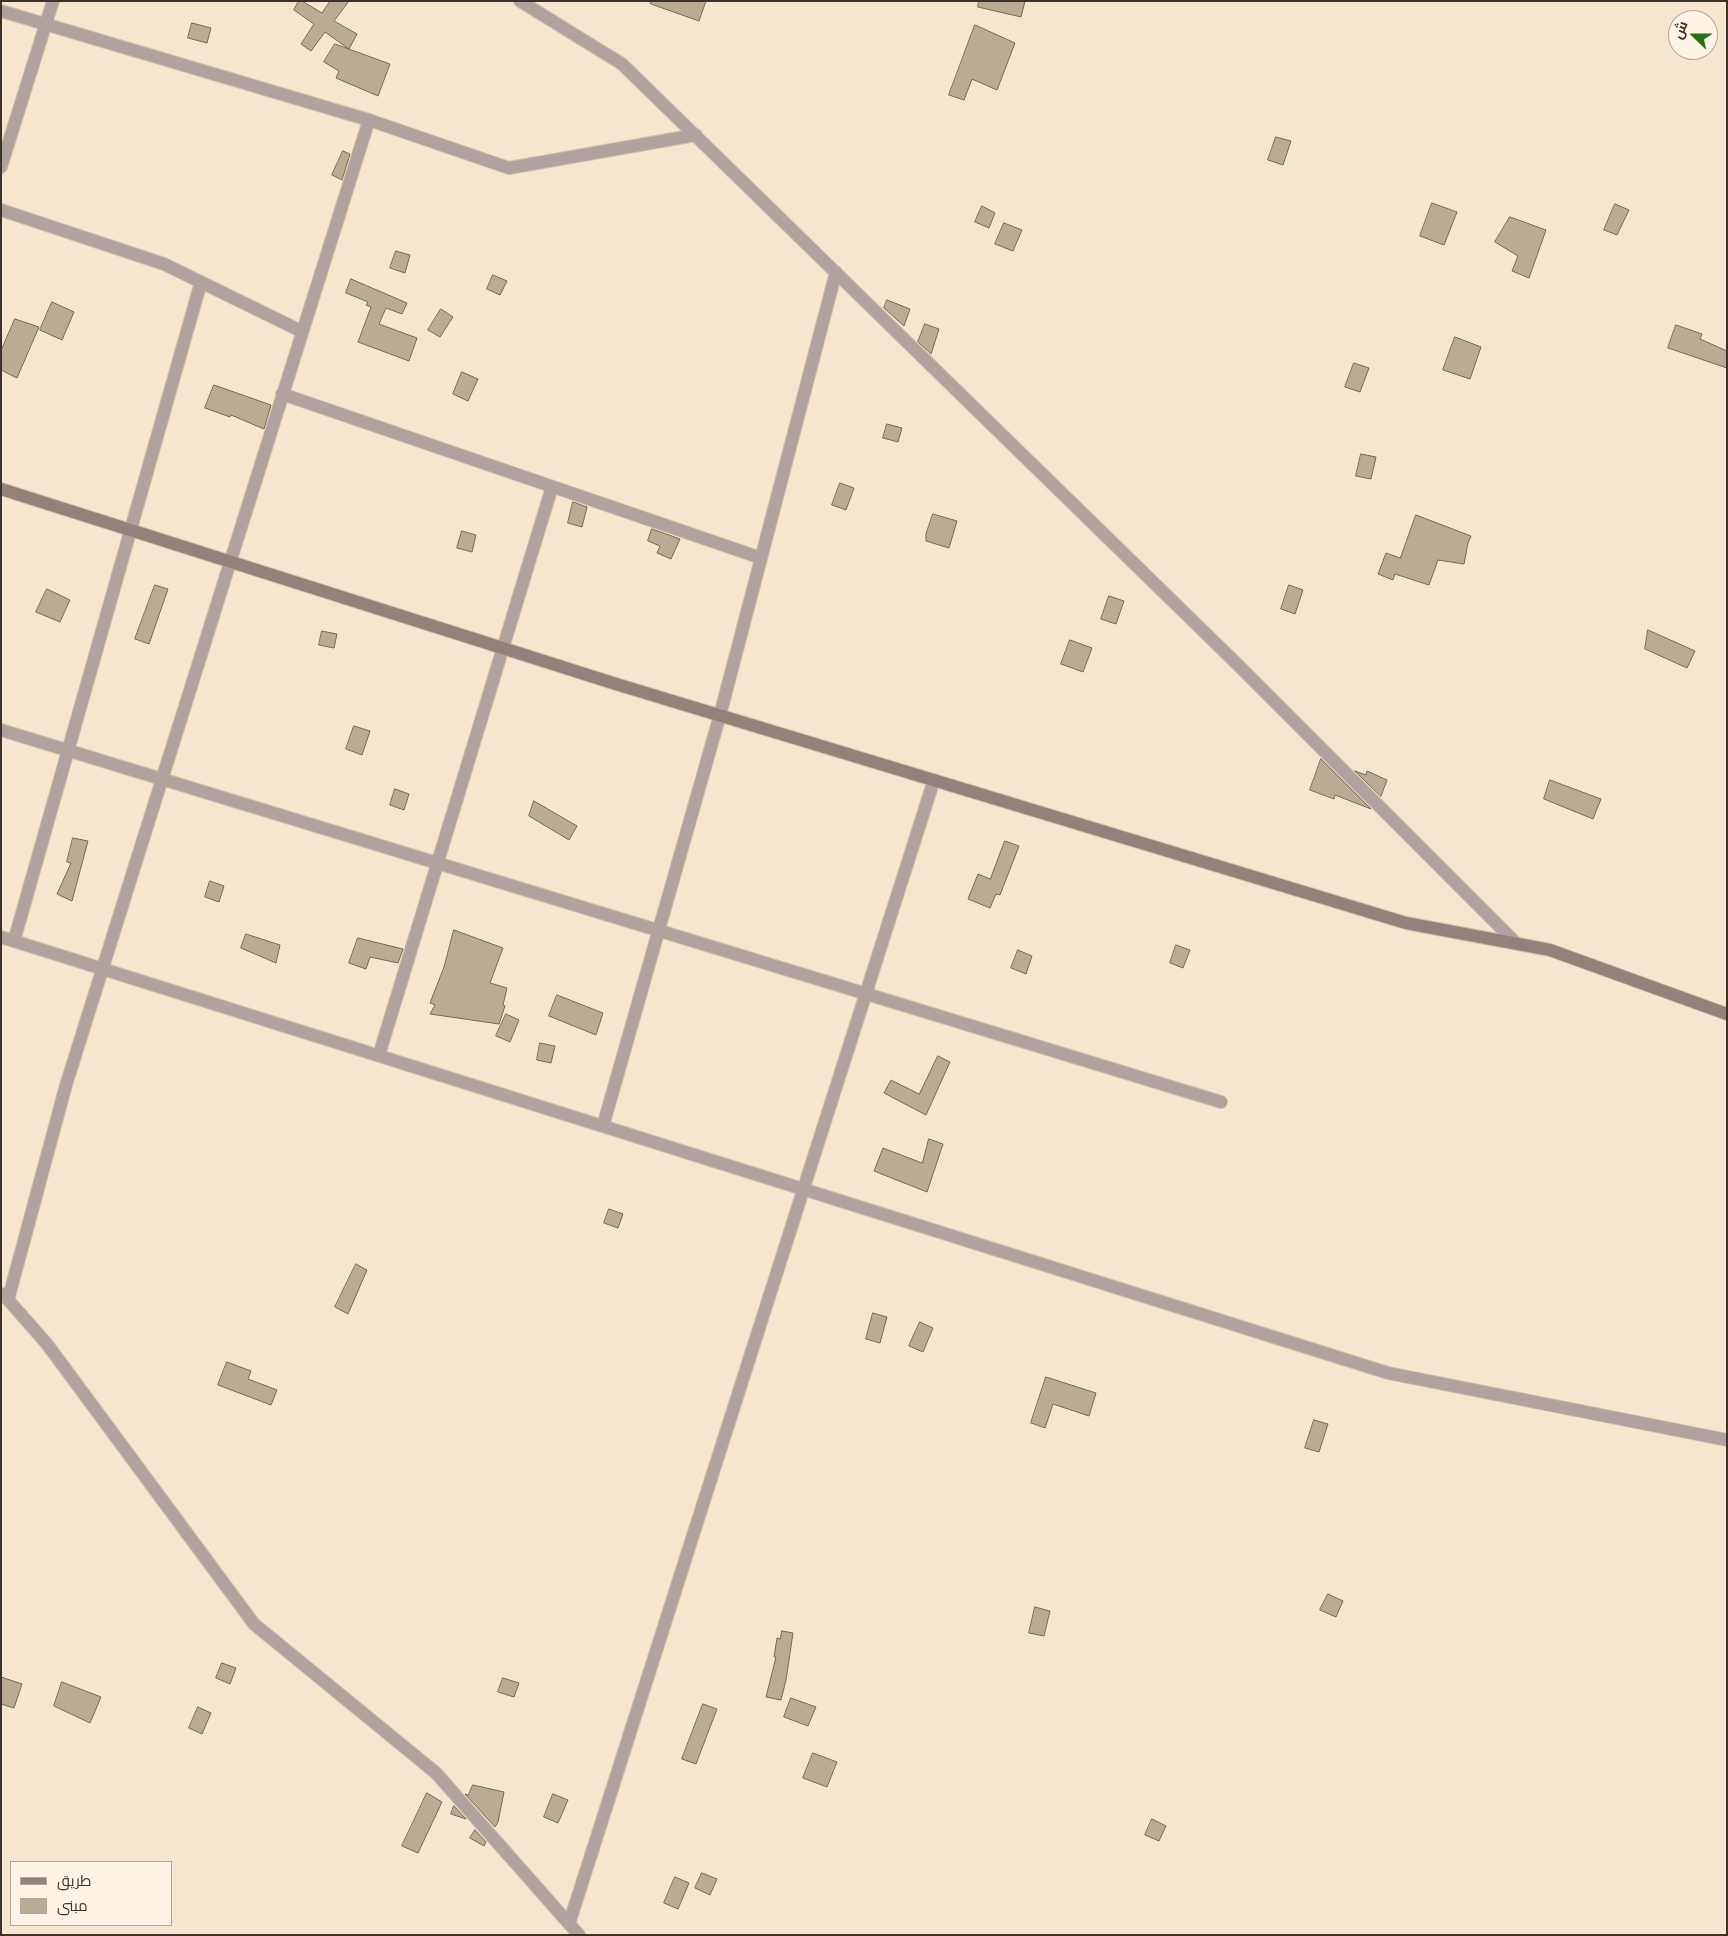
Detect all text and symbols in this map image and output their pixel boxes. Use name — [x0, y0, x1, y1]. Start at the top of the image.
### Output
north arrow — [1668, 10, 1718, 60]
text: ش — [1668, 18, 1692, 41]
legend — [10, 1861, 172, 1926]
text: طريق — [57, 1871, 91, 1890]
text: مبنى — [57, 1896, 88, 1915]

